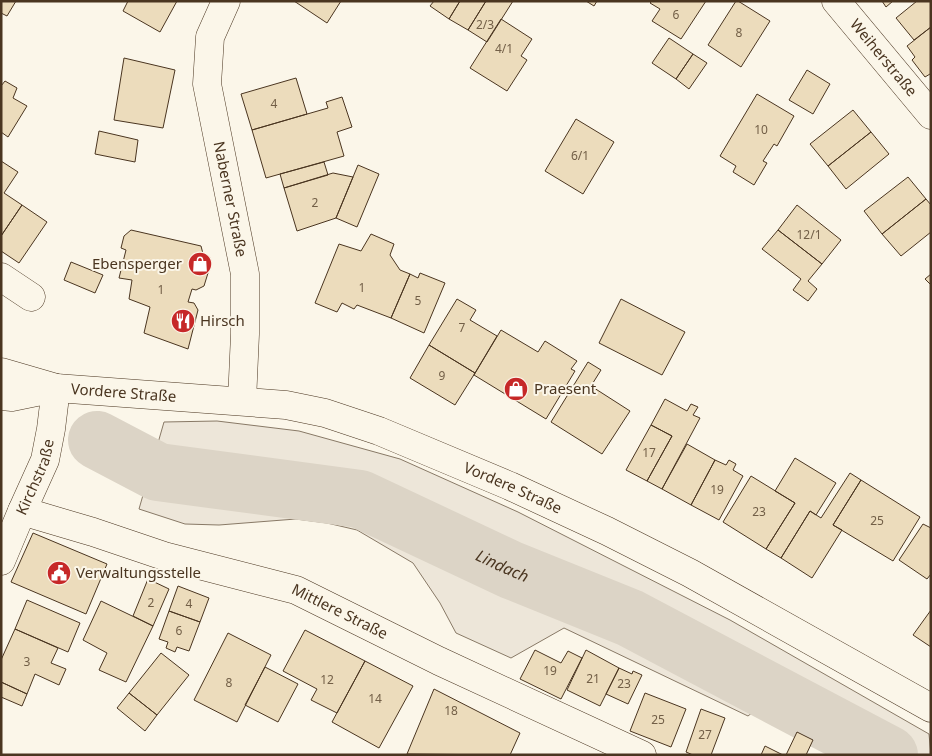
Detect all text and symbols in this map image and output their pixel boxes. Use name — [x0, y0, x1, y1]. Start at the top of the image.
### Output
house number: 6 — [673, 6, 680, 23]
street label: Weiherstraße — [846, 14, 922, 100]
house number: 2/3 — [476, 16, 494, 33]
house number: 8 — [736, 24, 743, 41]
house number: 4/1 — [495, 40, 513, 57]
house number: 4 — [271, 95, 278, 112]
house number: 10 — [754, 121, 768, 138]
street label: Naberner Straße — [210, 139, 252, 259]
house number: 6/1 — [571, 147, 589, 164]
house number: 2 — [312, 194, 319, 211]
house number: 12/1 — [796, 226, 822, 243]
shop icon: Ebensperger — [187, 251, 213, 277]
place label: Ebensperger — [92, 253, 182, 273]
house number: 1 — [359, 279, 365, 296]
house number: 1 — [158, 281, 164, 298]
house number: 5 — [415, 292, 422, 309]
restaurant icon: Hirsch — [170, 308, 196, 334]
place label: Hirsch — [200, 310, 245, 330]
house number: 7 — [459, 319, 466, 336]
house number: 9 — [439, 367, 446, 384]
shop icon: Praesent — [503, 376, 529, 402]
street label: Vordere Straße — [70, 378, 177, 406]
place label: Praesent — [534, 378, 597, 398]
street label: Kirchstraße — [11, 437, 58, 518]
house number: 17 — [642, 444, 656, 461]
street label: Vordere Straße — [461, 457, 566, 518]
house number: 19 — [710, 481, 724, 498]
house number: 23 — [752, 503, 766, 520]
house number: 25 — [870, 512, 884, 529]
water label: Lindach — [472, 544, 532, 587]
public building icon: Verwaltungsstelle — [46, 560, 72, 586]
place label: Verwaltungsstelle — [76, 562, 201, 582]
street label: Mittlere Straße — [289, 578, 391, 643]
house number: 2 — [148, 594, 155, 611]
house number: 4 — [186, 595, 193, 612]
house number: 6 — [176, 622, 183, 639]
house number: 3 — [24, 653, 31, 670]
house number: 19 — [543, 662, 557, 679]
house number: 21 — [586, 670, 600, 687]
house number: 12 — [320, 671, 334, 688]
house number: 8 — [226, 674, 233, 691]
house number: 23 — [617, 675, 631, 692]
house number: 14 — [368, 690, 382, 707]
house number: 18 — [444, 702, 458, 719]
house number: 25 — [651, 711, 665, 728]
house number: 27 — [698, 726, 712, 743]

